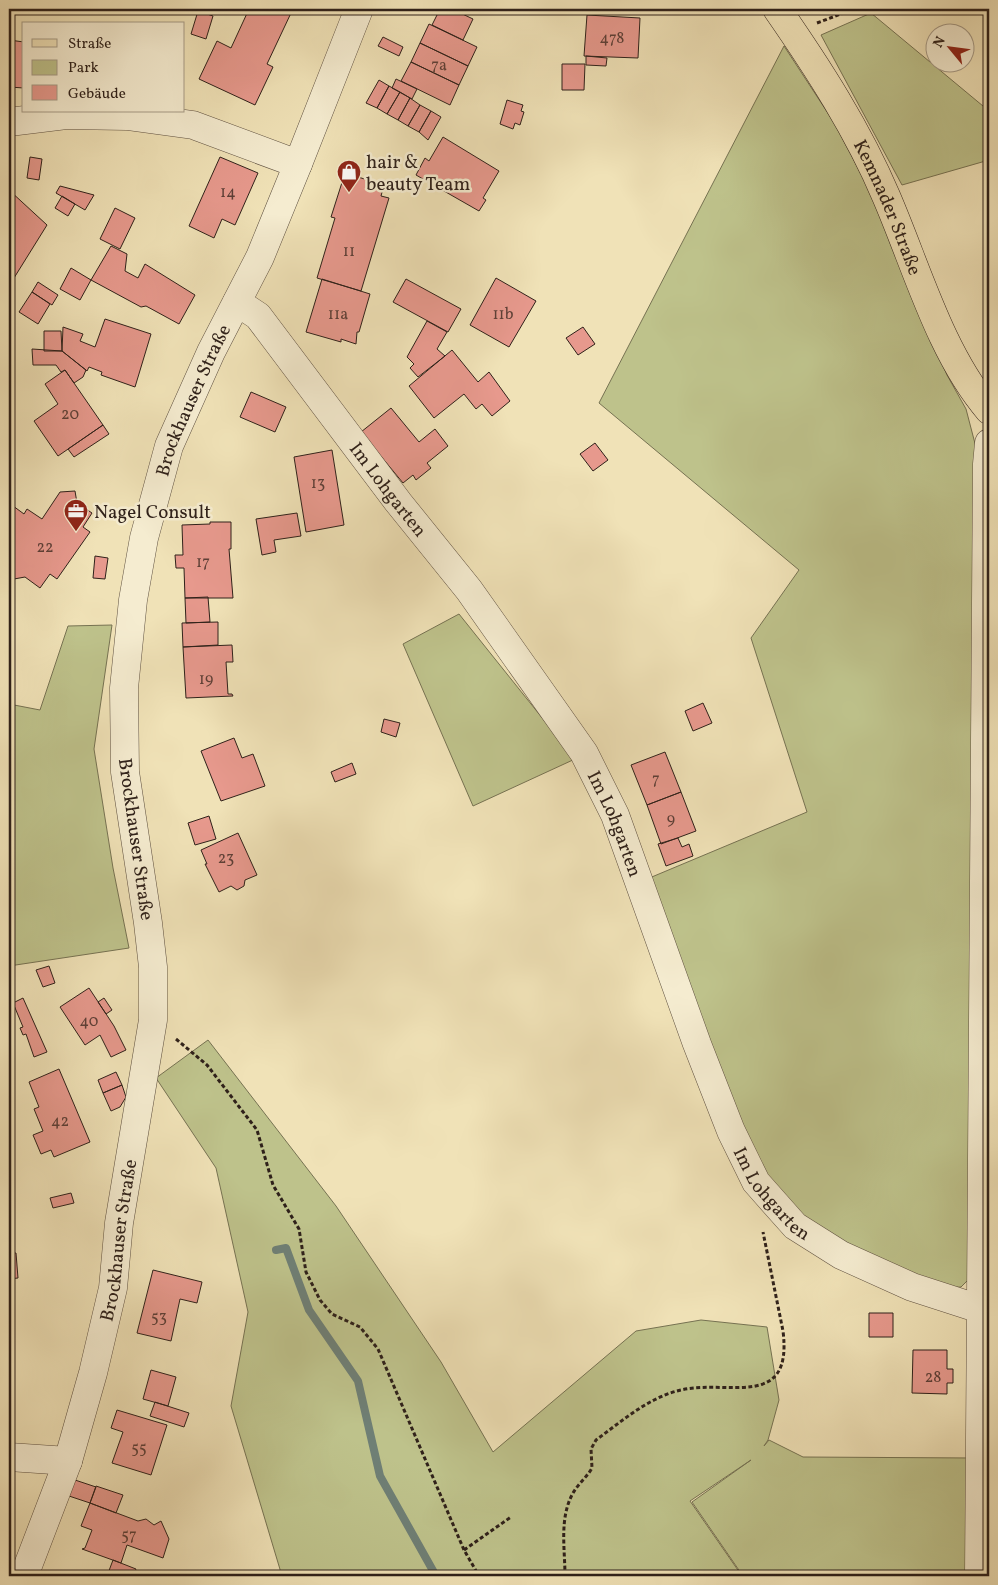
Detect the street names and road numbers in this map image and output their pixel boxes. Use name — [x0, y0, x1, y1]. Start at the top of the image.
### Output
street label: Kemnader Straße — [846, 135, 927, 279]
street label: Brockhauser Straße — [150, 320, 238, 480]
street label: Im Lohgarten — [342, 437, 432, 543]
street label: Brockhauser Straße — [111, 756, 159, 922]
street label: Im Lohgarten — [580, 767, 647, 881]
street label: Im Lohgarten — [726, 1143, 815, 1247]
street label: Brockhauser Straße — [95, 1157, 144, 1324]

